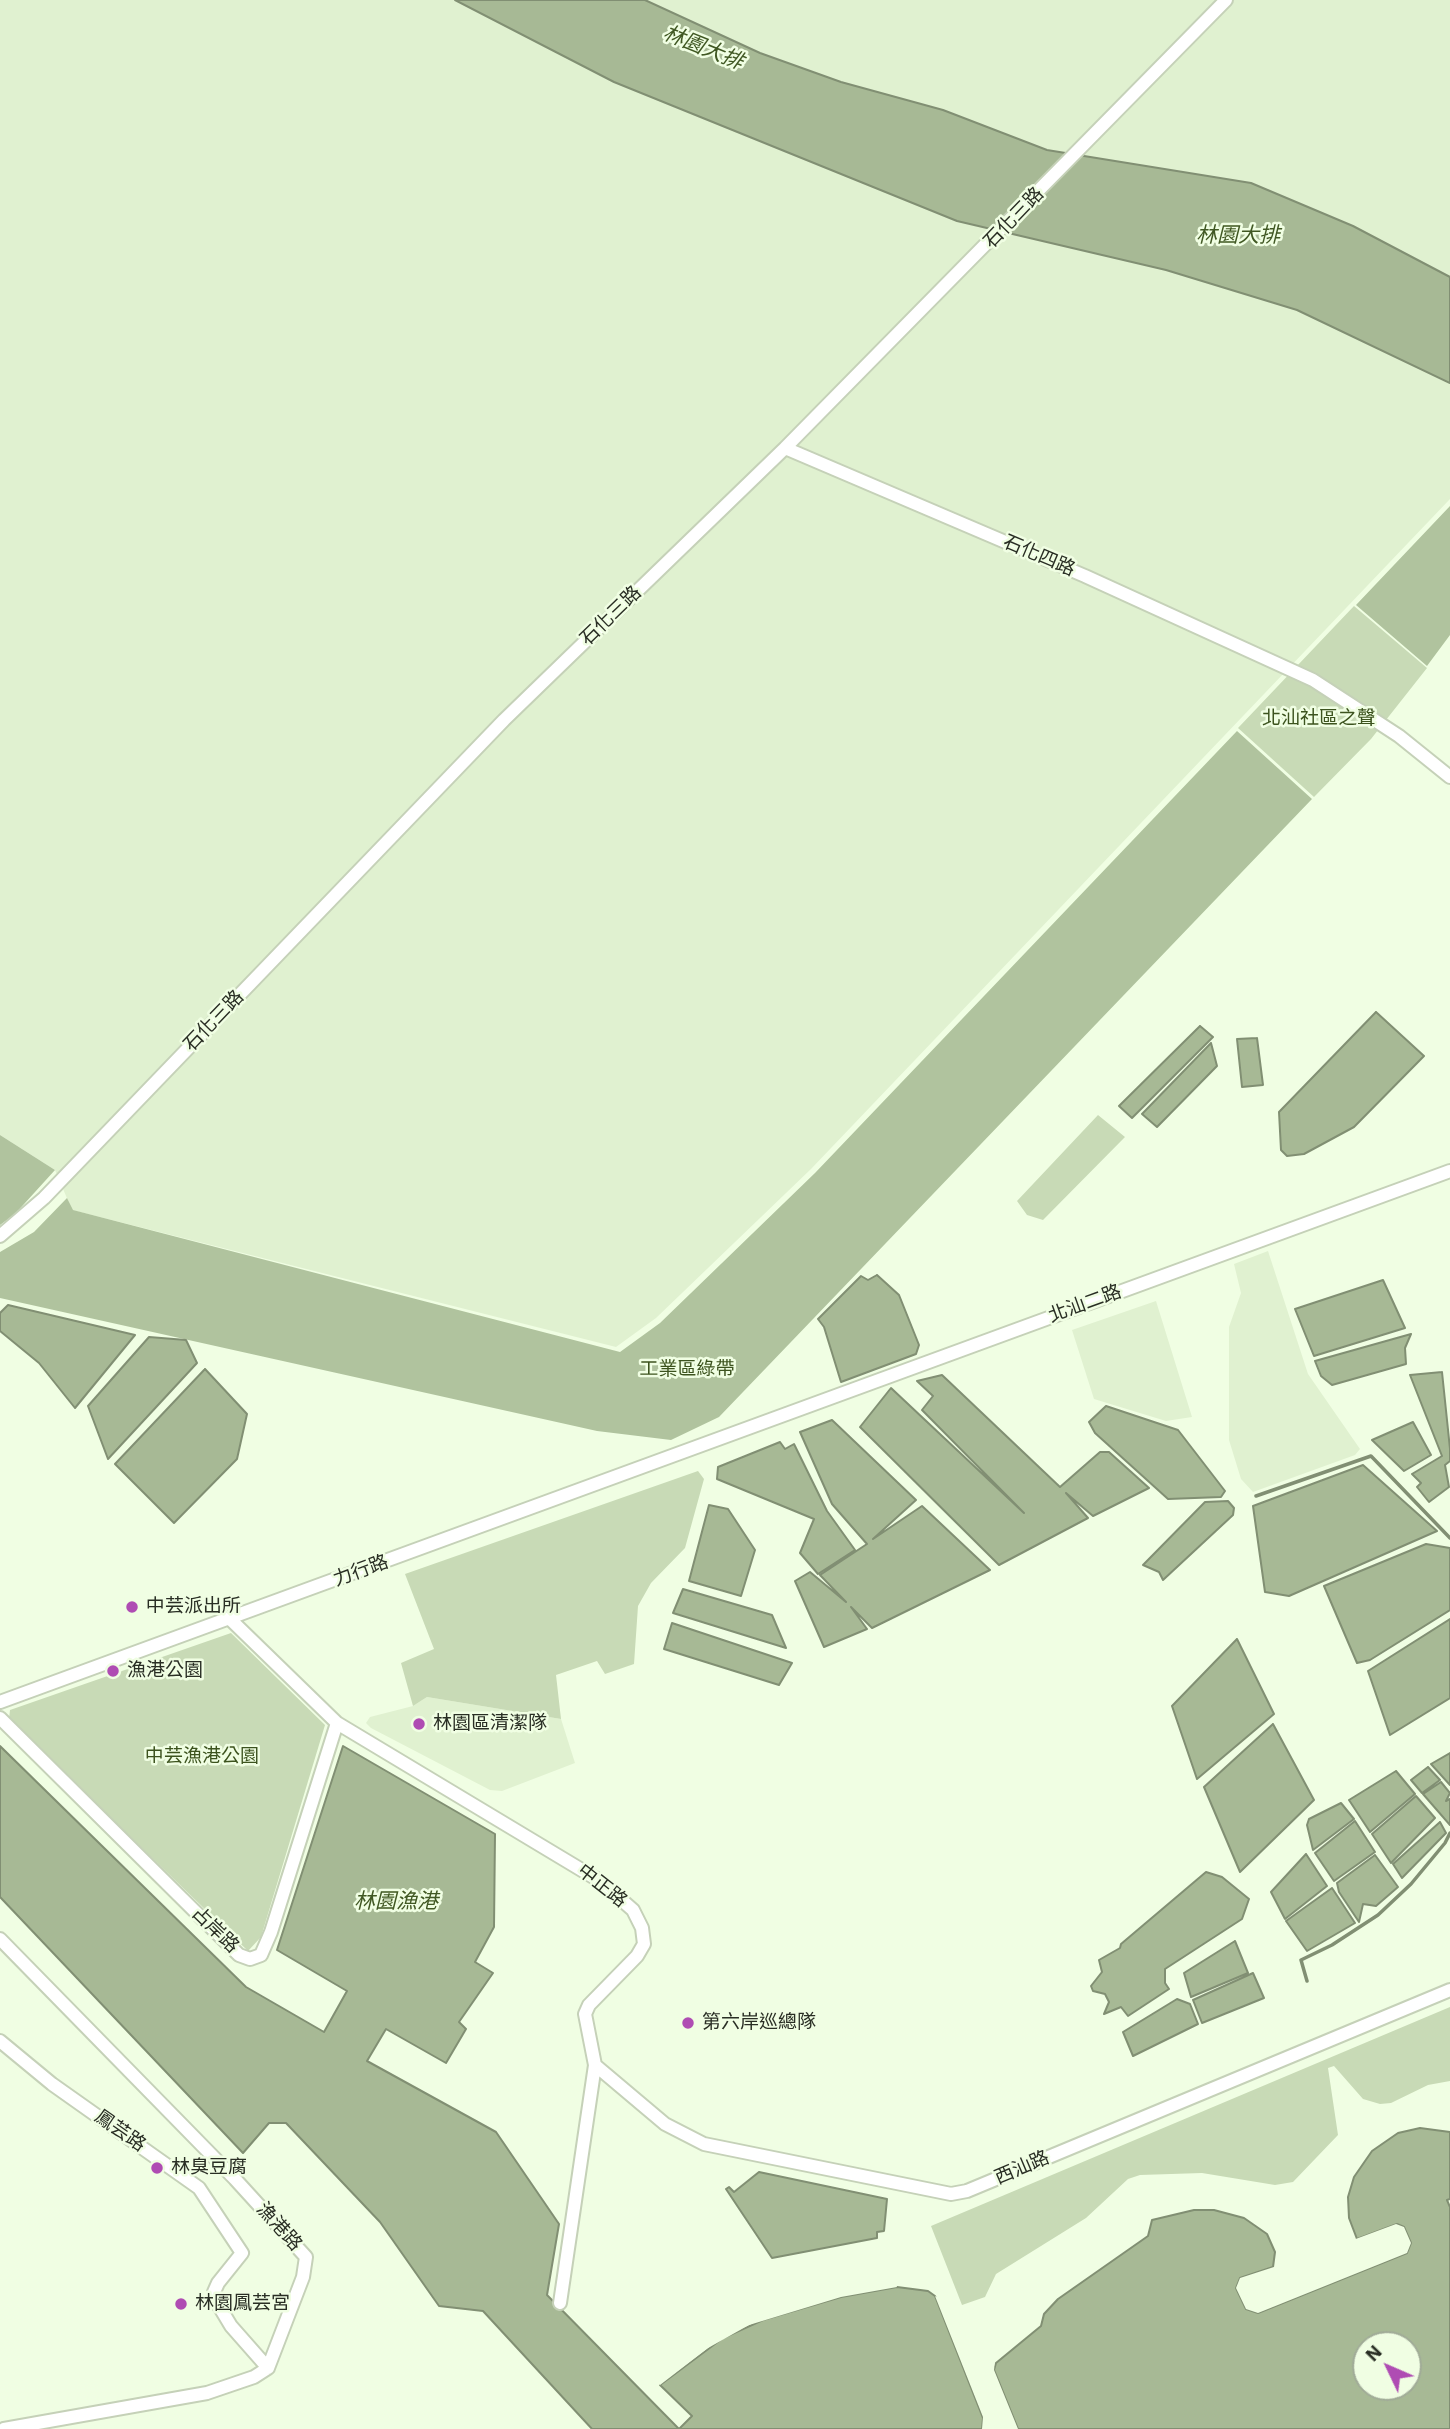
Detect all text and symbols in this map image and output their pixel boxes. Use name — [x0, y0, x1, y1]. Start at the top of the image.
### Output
water label: 林園大排 — [659, 21, 747, 75]
street label: 石化三路 — [979, 183, 1049, 253]
water label: 林園大排 — [1196, 223, 1280, 249]
street label: 石化四路 — [1000, 531, 1078, 581]
street label: 石化三路 — [576, 581, 646, 651]
park label: 北汕社區之聲 — [1262, 708, 1376, 730]
street label: 石化三路 — [179, 986, 249, 1056]
street label: 北汕二路 — [1045, 1280, 1125, 1328]
park label: 工業區綠帶 — [640, 1359, 734, 1381]
street label: 力行路 — [330, 1551, 392, 1591]
place label: 中芸派出所 — [146, 1596, 241, 1618]
marker: 中芸派出所 — [124, 1599, 140, 1615]
place label: 漁港公園 — [127, 1660, 203, 1682]
marker: 漁港公園 — [105, 1663, 121, 1679]
place label: 林園區清潔隊 — [433, 1713, 547, 1735]
marker: 林園區清潔隊 — [411, 1716, 427, 1732]
park label: 中芸漁港公園 — [145, 1746, 259, 1768]
street label: 中正路 — [573, 1859, 631, 1913]
water label: 林園漁港 — [354, 1889, 438, 1915]
street label: 占岸路 — [187, 1902, 243, 1958]
place label: 第六岸巡總隊 — [702, 2012, 816, 2034]
marker: 第六岸巡總隊 — [680, 2015, 696, 2031]
street label: 鳳芸路 — [90, 2105, 150, 2157]
street label: 西汕路 — [991, 2146, 1053, 2190]
place label: 林臭豆腐 — [171, 2157, 247, 2179]
marker: 林臭豆腐 — [149, 2160, 165, 2176]
street label: 漁港路 — [251, 2198, 307, 2256]
place label: 林園鳳芸宮 — [195, 2293, 290, 2315]
marker: 林園鳳芸宮 — [173, 2296, 189, 2312]
north arrow — [1352, 2331, 1422, 2401]
text: N — [1360, 2340, 1387, 2366]

